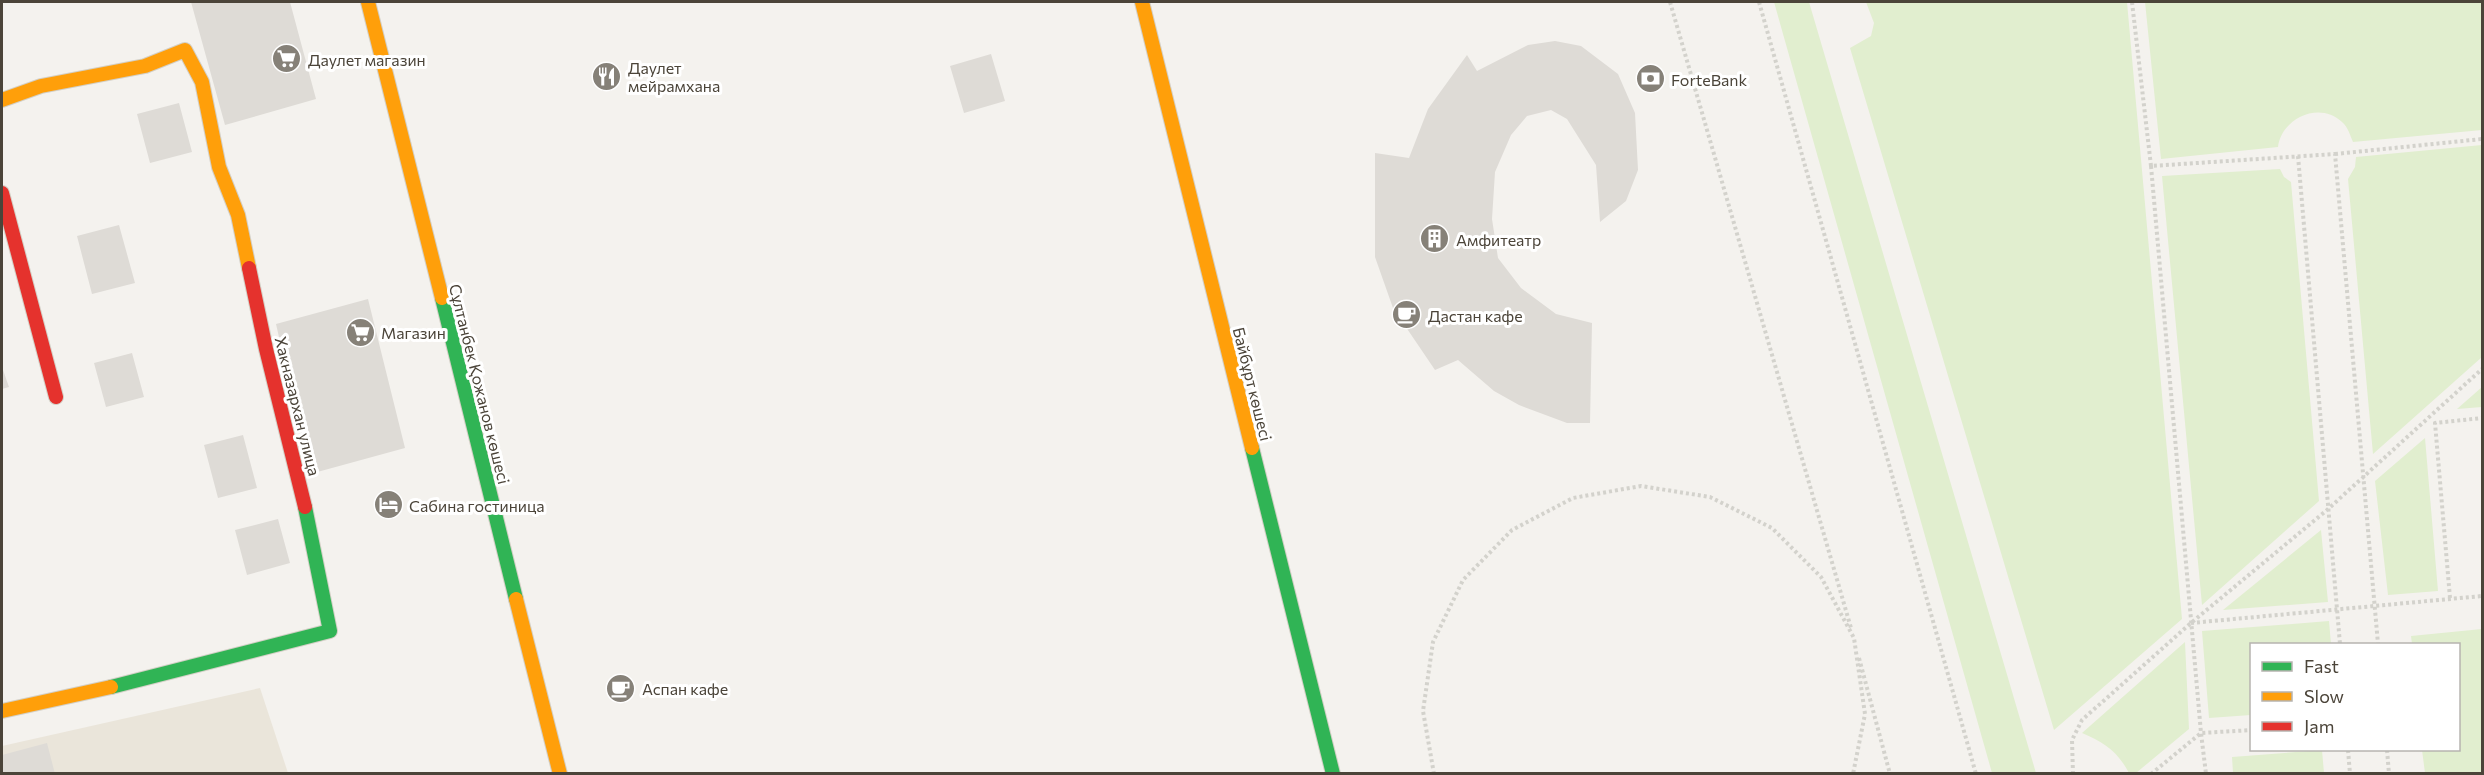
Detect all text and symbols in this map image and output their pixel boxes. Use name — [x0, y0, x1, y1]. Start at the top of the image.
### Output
supermarket icon: Даулет магазин — [271, 43, 303, 75]
place label: Даулет магазин — [308, 50, 426, 69]
place label: Даулет мейрамхана — [628, 58, 720, 95]
restaurant icon: Даулет мейрамхана — [591, 60, 623, 92]
bank icon: ForteBank — [1634, 63, 1666, 95]
place label: ForteBank — [1671, 70, 1748, 89]
building icon: Амфитеатр — [1419, 223, 1451, 255]
place label: Амфитеатр — [1456, 230, 1541, 249]
street label: Сұлтанбек Қожанов көшесі — [446, 282, 514, 486]
cafe icon: Дастан кафе — [1391, 299, 1423, 331]
place label: Дастан кафе — [1428, 306, 1523, 325]
supermarket icon: Магазин — [344, 316, 376, 348]
place label: Магазин — [381, 323, 446, 342]
street label: Байбұрт көшесі — [1230, 325, 1276, 443]
street label: Хакназархан улица — [271, 334, 325, 478]
hotel icon: Сабина гостиница — [372, 489, 404, 521]
place label: Сабина гостиница — [409, 496, 545, 515]
legend — [2250, 643, 2460, 751]
text: Fast — [2304, 655, 2339, 677]
cafe icon: Аспан кафе — [605, 672, 637, 704]
place label: Аспан кафе — [642, 679, 728, 698]
text: Slow — [2304, 685, 2344, 707]
text: Jam — [2304, 715, 2334, 737]

